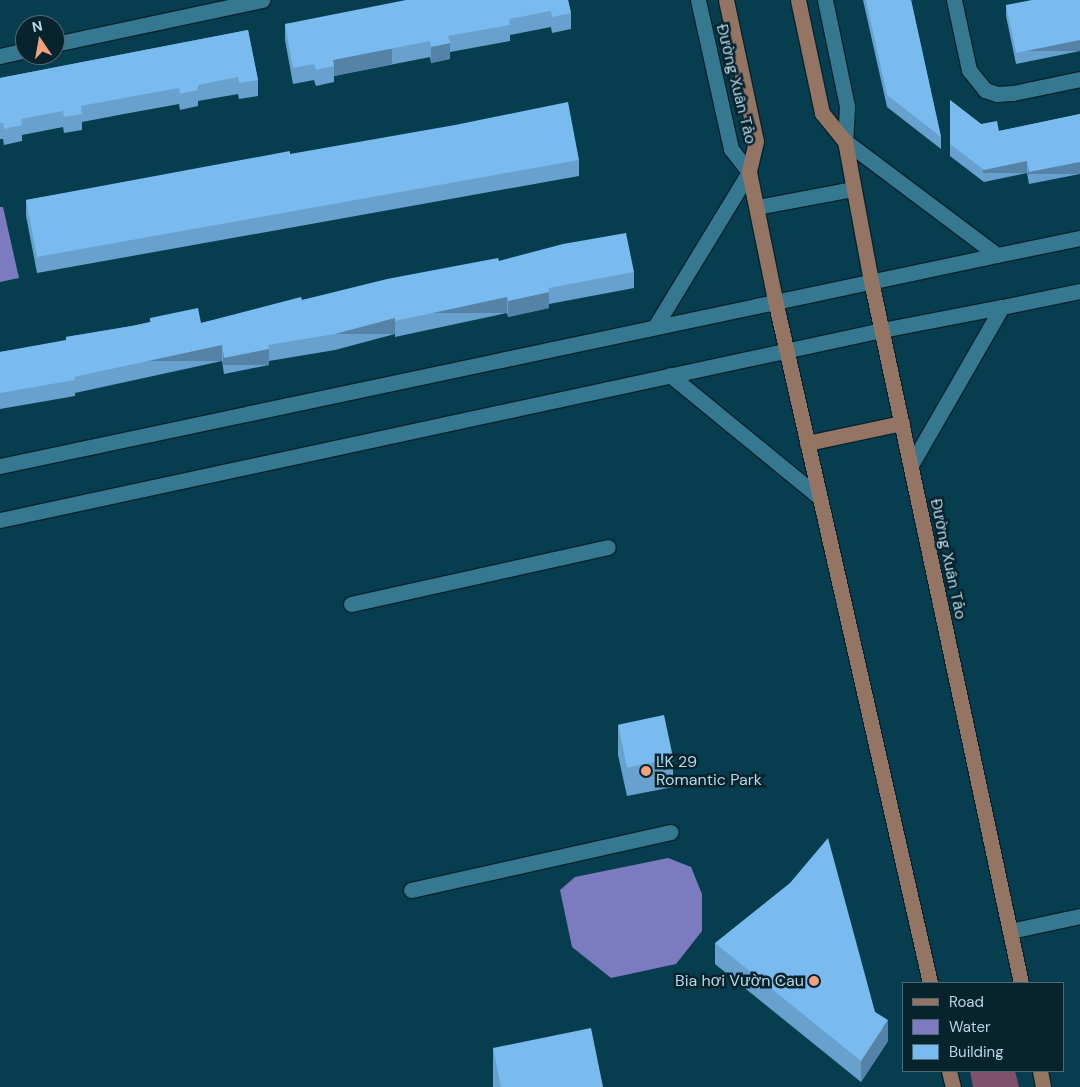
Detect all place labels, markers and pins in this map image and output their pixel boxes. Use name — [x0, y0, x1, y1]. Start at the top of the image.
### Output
place label: LK 29 Romantic Park — [656, 752, 762, 790]
marker: LK 29 Romantic Park — [640, 765, 652, 777]
place label: Bia hơi Vườn Cau — [675, 971, 804, 991]
marker: Bia hơi Vườn Cau — [808, 975, 820, 987]

